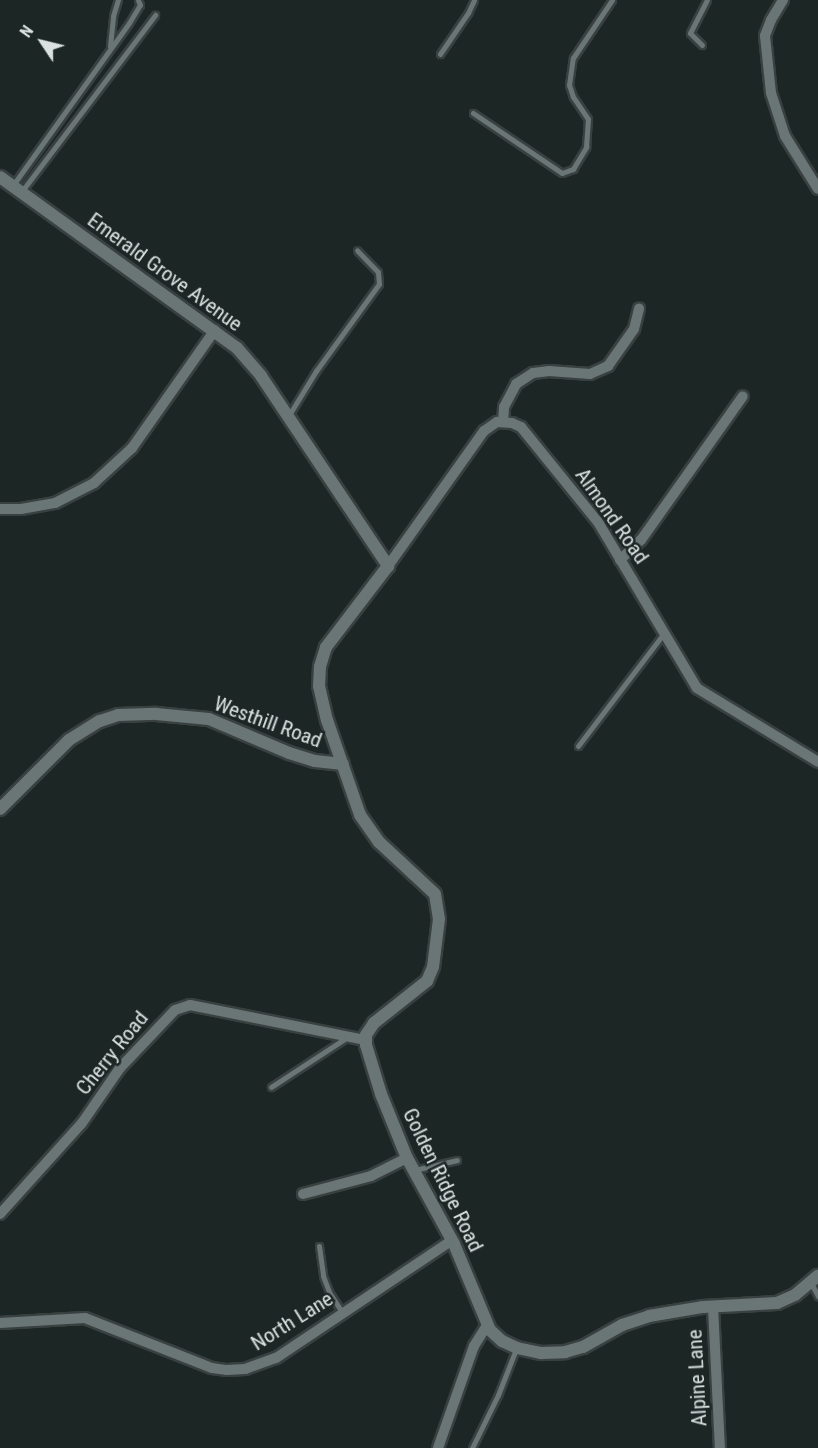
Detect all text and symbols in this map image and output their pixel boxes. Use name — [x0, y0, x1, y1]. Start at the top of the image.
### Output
north arrow — [12, 12, 72, 72]
text: N — [16, 22, 37, 41]
street label: Emerald Grove Avenue — [83, 207, 247, 337]
street label: Almond Road — [570, 463, 654, 569]
street label: Westhill Road — [211, 691, 325, 753]
street label: Cherry Road — [71, 1006, 153, 1100]
street label: Golden Ridge Road — [397, 1104, 489, 1256]
street label: North Lane — [246, 1286, 338, 1356]
street label: Alpine Lane — [682, 1329, 712, 1427]

